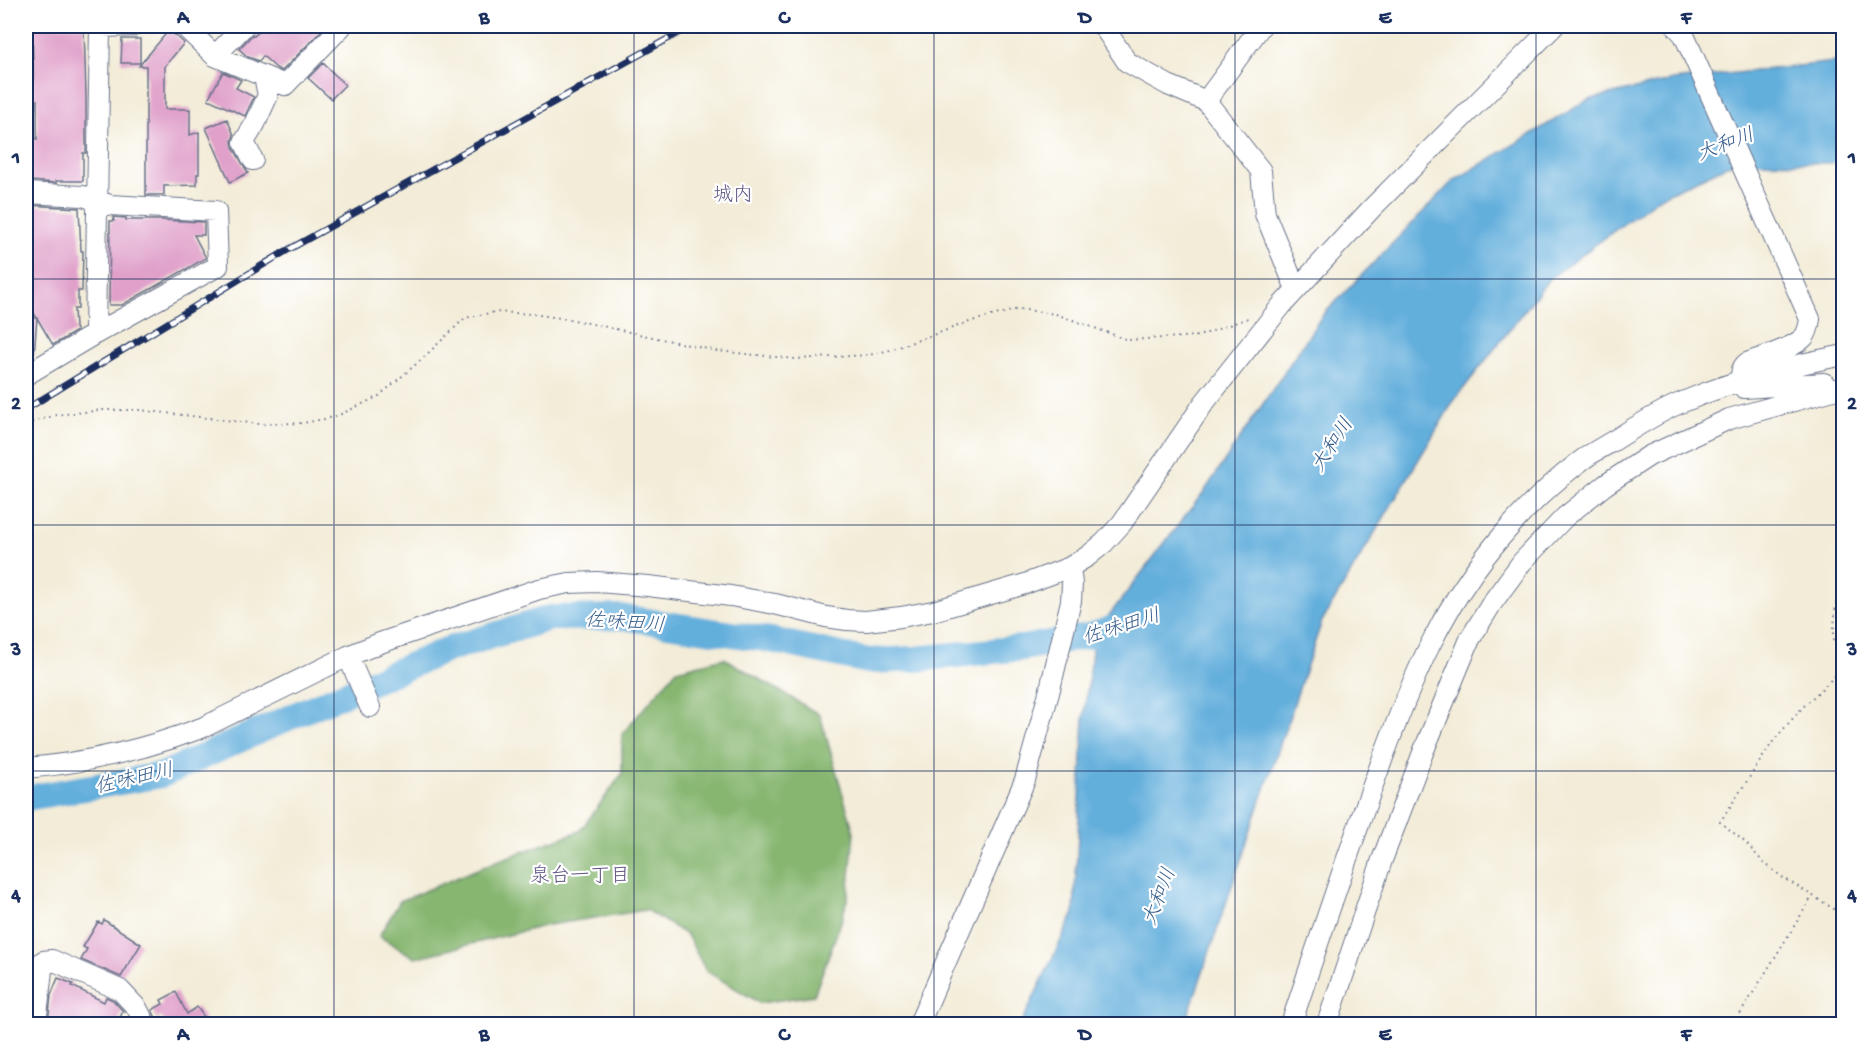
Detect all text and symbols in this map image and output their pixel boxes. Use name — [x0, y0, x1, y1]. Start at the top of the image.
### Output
text: A — [176, 8, 191, 31]
text: B — [478, 8, 490, 31]
text: C — [778, 8, 792, 31]
text: D — [1076, 8, 1092, 31]
text: E — [1379, 8, 1393, 31]
text: F — [1680, 8, 1693, 31]
water label: 大和川 — [1694, 124, 1758, 168]
text: 1 — [11, 148, 20, 171]
text: 1 — [1847, 148, 1856, 171]
district label: 城内 — [713, 184, 753, 208]
text: 2 — [11, 394, 21, 417]
text: 2 — [1847, 394, 1857, 417]
water label: 大和川 — [1307, 414, 1360, 477]
water label: 佐味田川 — [1080, 604, 1164, 651]
water label: 佐味田川 — [584, 608, 666, 639]
text: 3 — [10, 640, 21, 663]
text: 3 — [1846, 640, 1857, 663]
water label: 佐味田川 — [93, 758, 176, 801]
district label: 泉台一丁目 — [530, 864, 630, 889]
water label: 大和川 — [1139, 865, 1183, 929]
text: 4 — [10, 886, 21, 909]
text: 4 — [1846, 886, 1857, 909]
text: A — [176, 1025, 191, 1048]
text: B — [478, 1025, 490, 1048]
text: C — [778, 1025, 792, 1048]
text: D — [1076, 1025, 1092, 1048]
text: E — [1379, 1025, 1393, 1048]
text: F — [1680, 1025, 1693, 1048]

